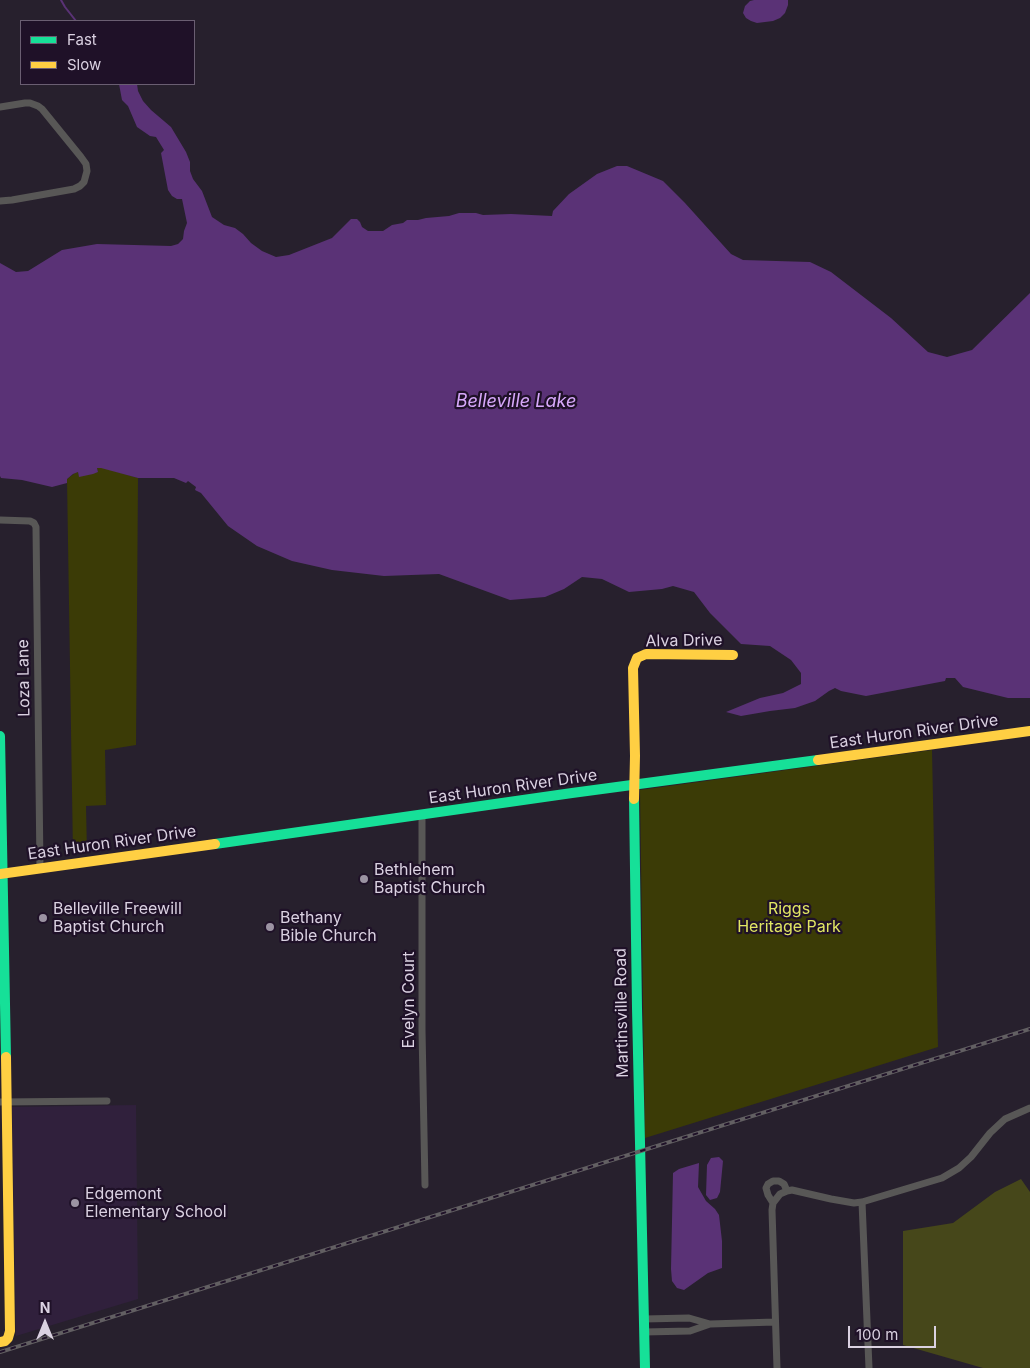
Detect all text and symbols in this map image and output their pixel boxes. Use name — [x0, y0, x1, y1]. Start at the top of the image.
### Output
legend — [20, 20, 195, 85]
text: Fast — [67, 30, 97, 49]
text: Slow — [67, 55, 101, 74]
water label: Belleville Lake — [456, 391, 576, 413]
street label: Alva Drive — [645, 631, 723, 651]
street label: Loza Lane — [14, 639, 34, 717]
street label: East Huron River Drive — [829, 711, 999, 753]
street label: East Huron River Drive — [428, 766, 598, 808]
street label: East Huron River Drive — [27, 822, 197, 864]
place label: Bethlehem Baptist Church — [374, 860, 486, 898]
marker: Bethlehem Baptist Church — [358, 873, 370, 885]
place label: Belleville Freewill Baptist Church — [53, 899, 182, 937]
park label: Riggs Heritage Park — [737, 899, 841, 937]
place label: Bethany Bible Church — [280, 908, 377, 946]
marker: Belleville Freewill Baptist Church — [37, 912, 49, 924]
marker: Bethany Bible Church — [264, 921, 276, 933]
street label: Martinsville Road — [611, 948, 633, 1078]
street label: Evelyn Court — [399, 952, 419, 1048]
place label: Edgemont Elementary School — [85, 1184, 227, 1222]
marker: Edgemont Elementary School — [69, 1197, 81, 1209]
north arrow — [20, 1298, 70, 1348]
text: N — [40, 1299, 50, 1316]
scale bar — [850, 1316, 938, 1348]
text: 100 m — [856, 1325, 898, 1344]

